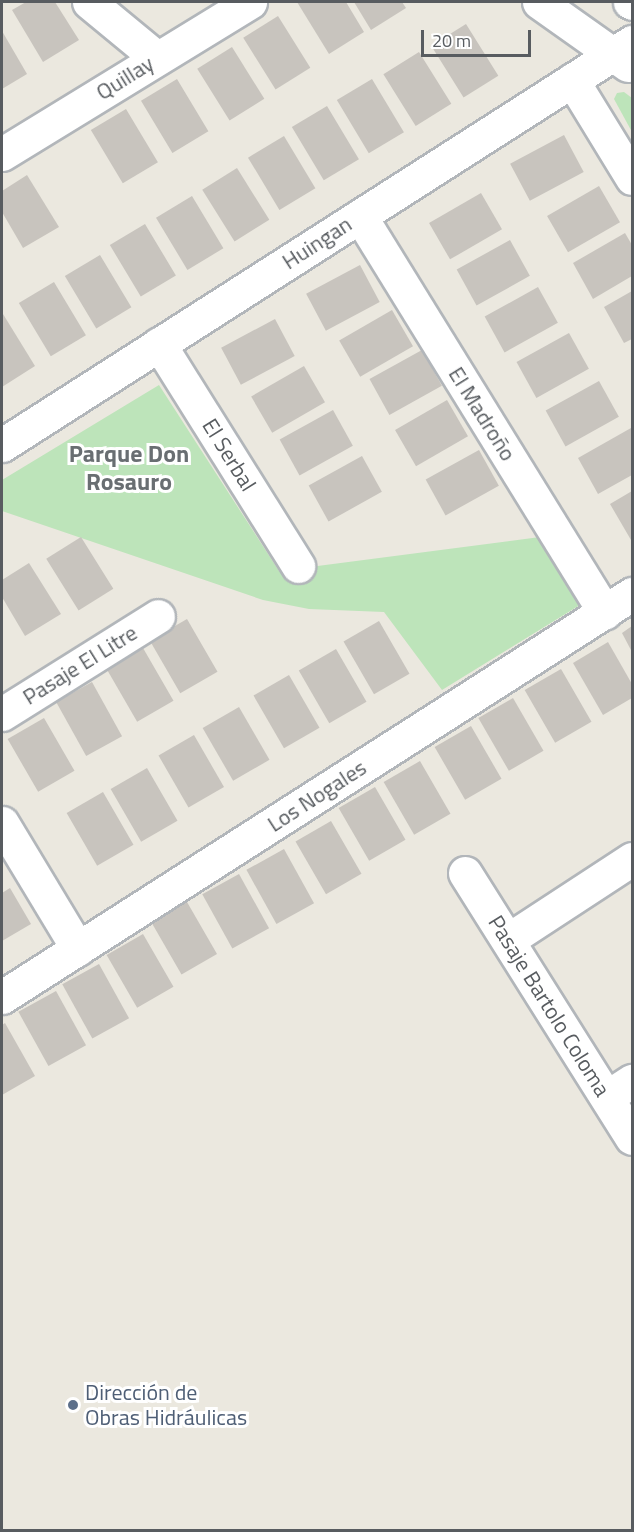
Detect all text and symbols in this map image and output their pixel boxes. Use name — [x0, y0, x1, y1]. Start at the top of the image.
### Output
scale bar — [424, 18, 534, 56]
text: 20 m — [432, 27, 471, 54]
street label: Quillay — [91, 50, 159, 106]
street label: Huingan — [277, 211, 357, 275]
street label: El Madroño — [443, 362, 521, 466]
street label: El Serbal — [197, 414, 261, 496]
district label: Parque Don Rosauro — [69, 440, 189, 496]
street label: Pasaje El Litre — [18, 619, 142, 711]
street label: Los Nogales — [263, 754, 371, 838]
street label: Pasaje Bartolo Coloma — [483, 911, 615, 1101]
place label: Dirección de Obras Hidráulicas — [85, 1379, 247, 1430]
marker: Dirección de Obras Hidráulicas — [66, 1398, 80, 1412]

